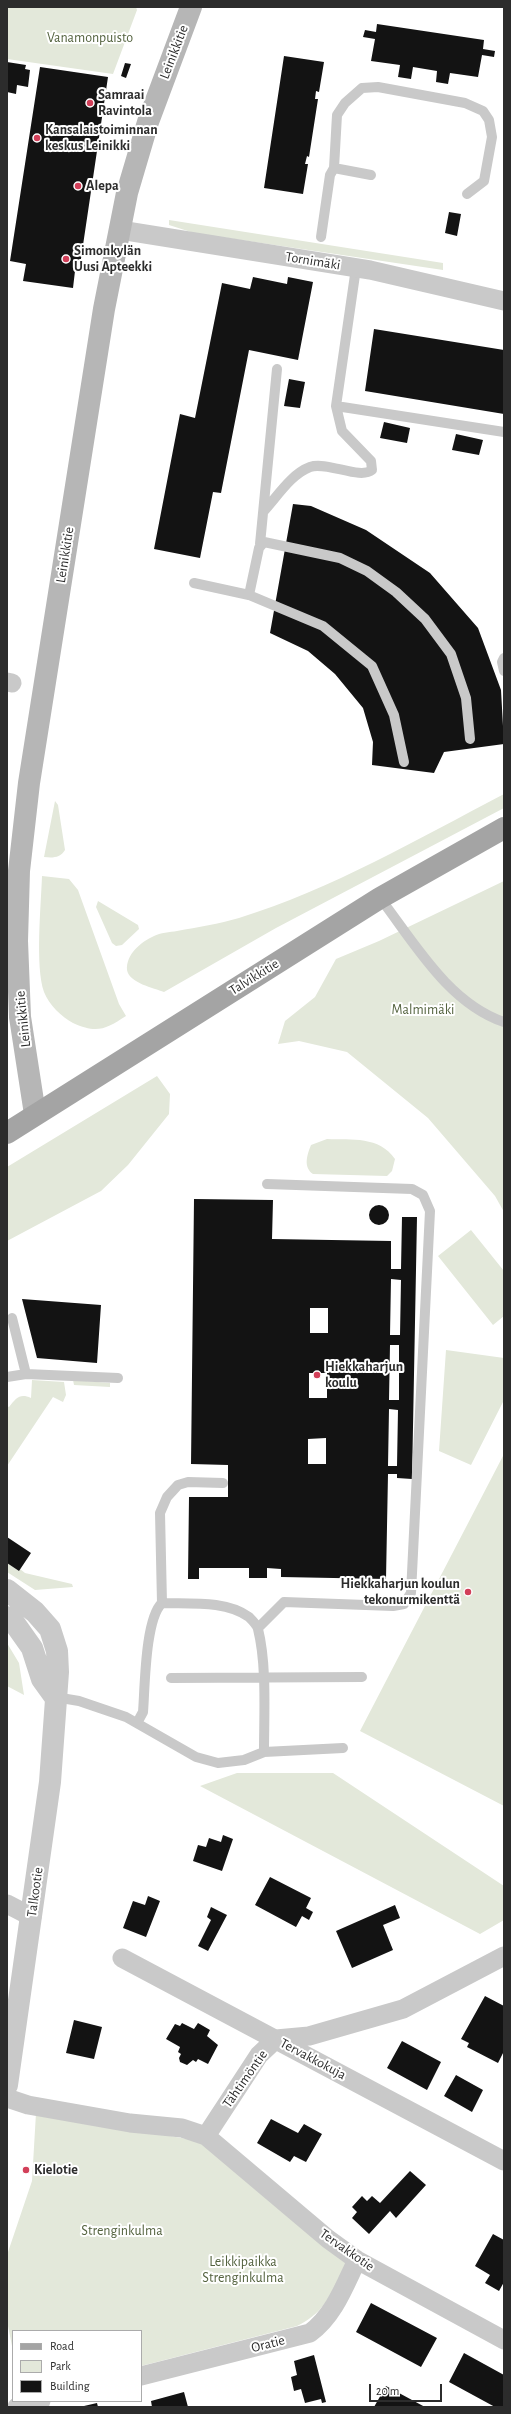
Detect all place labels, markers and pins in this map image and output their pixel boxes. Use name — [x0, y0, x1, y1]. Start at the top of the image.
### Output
place label: Samraai Ravintola — [98, 87, 152, 120]
marker: Samraai Ravintola — [85, 98, 95, 108]
place label: Kansalaistoiminnan keskus Leinikki — [45, 122, 158, 154]
marker: Kansalaistoiminnan keskus Leinikki — [32, 133, 42, 143]
place label: Alepa — [86, 178, 119, 194]
marker: Alepa — [73, 181, 83, 191]
place label: Simonkylän Uusi Apteekki — [74, 243, 152, 276]
marker: Simonkylän Uusi Apteekki — [61, 254, 71, 264]
place label: Hiekkaharjun koulu — [325, 1359, 403, 1392]
marker: Hiekkaharjun koulu — [312, 1370, 322, 1380]
place label: Hiekkaharjun koulun tekonurmikenttä — [341, 1576, 460, 1608]
marker: Hiekkaharjun koulun tekonurmikenttä — [463, 1587, 473, 1597]
place label: Kielotie — [34, 2162, 78, 2178]
marker: Kielotie — [21, 2165, 31, 2175]

